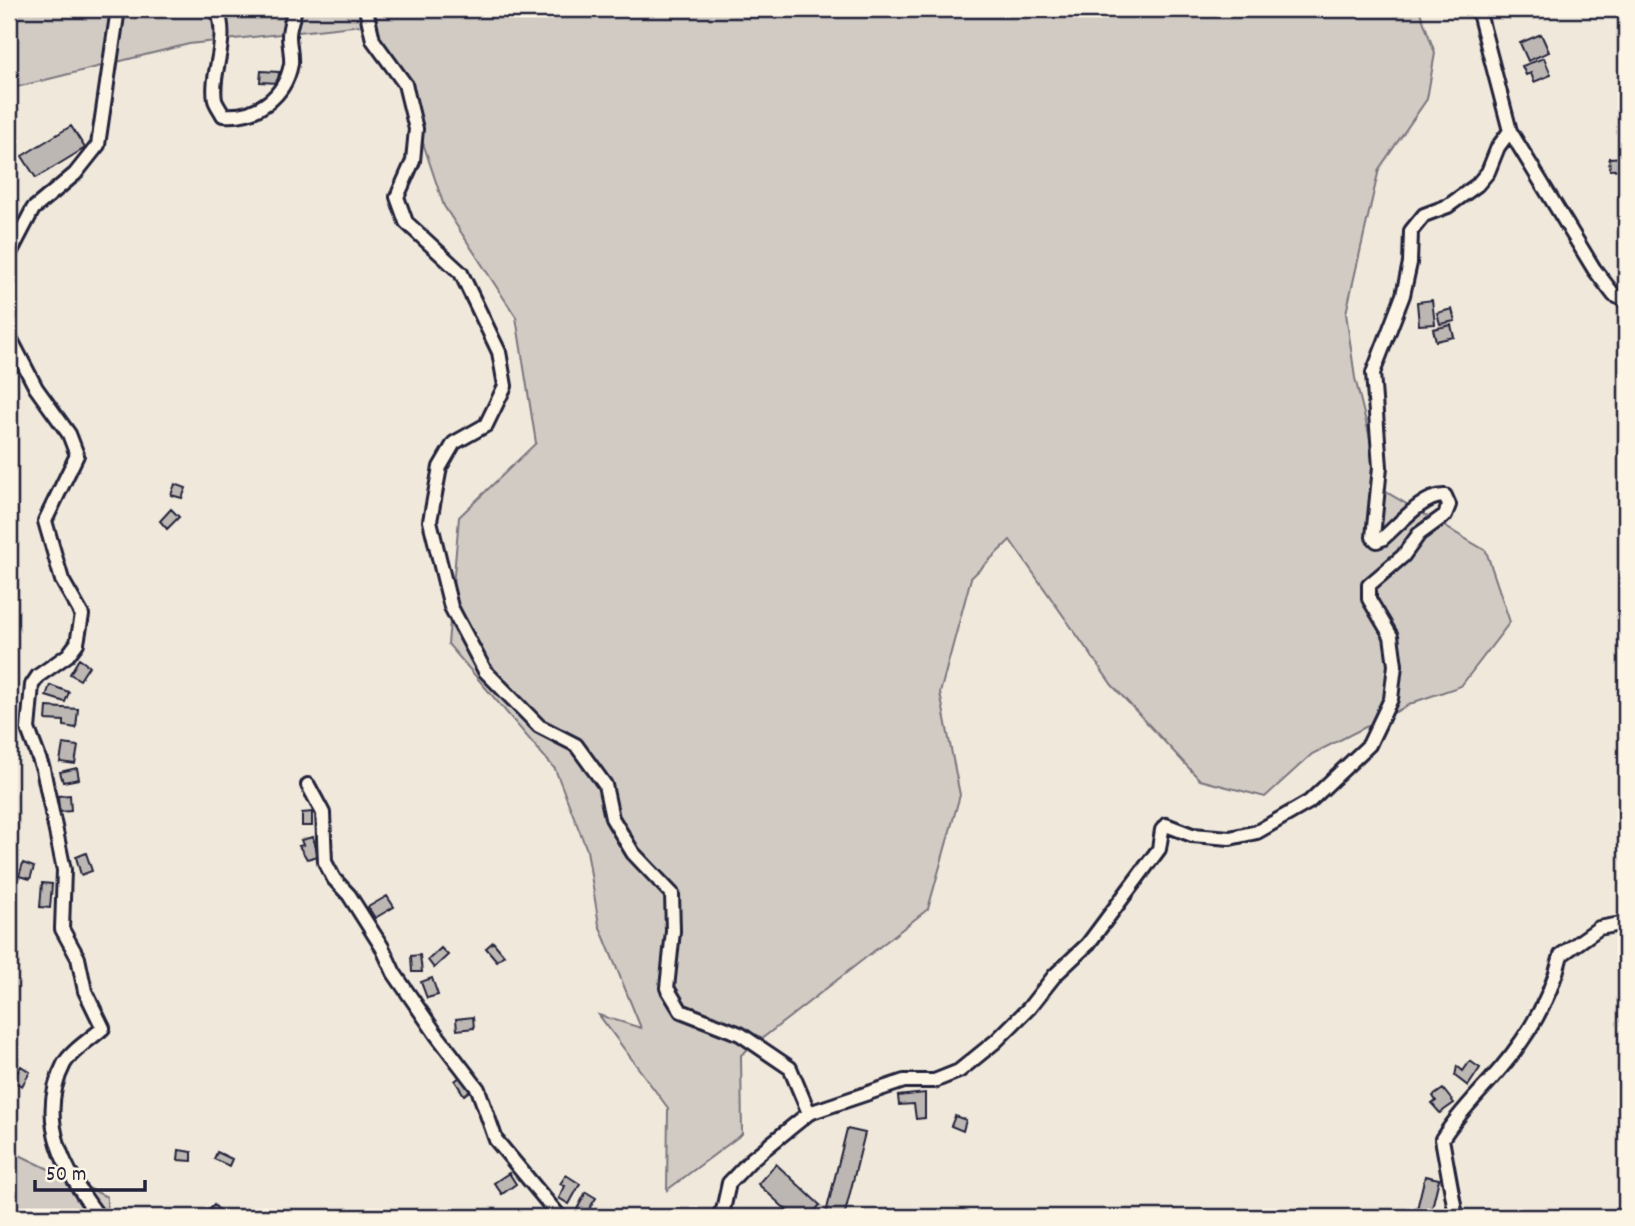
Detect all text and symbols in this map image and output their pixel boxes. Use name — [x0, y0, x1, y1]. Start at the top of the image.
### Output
scale bar — [35, 1149, 145, 1193]
text: 50 m — [46, 1161, 86, 1191]

